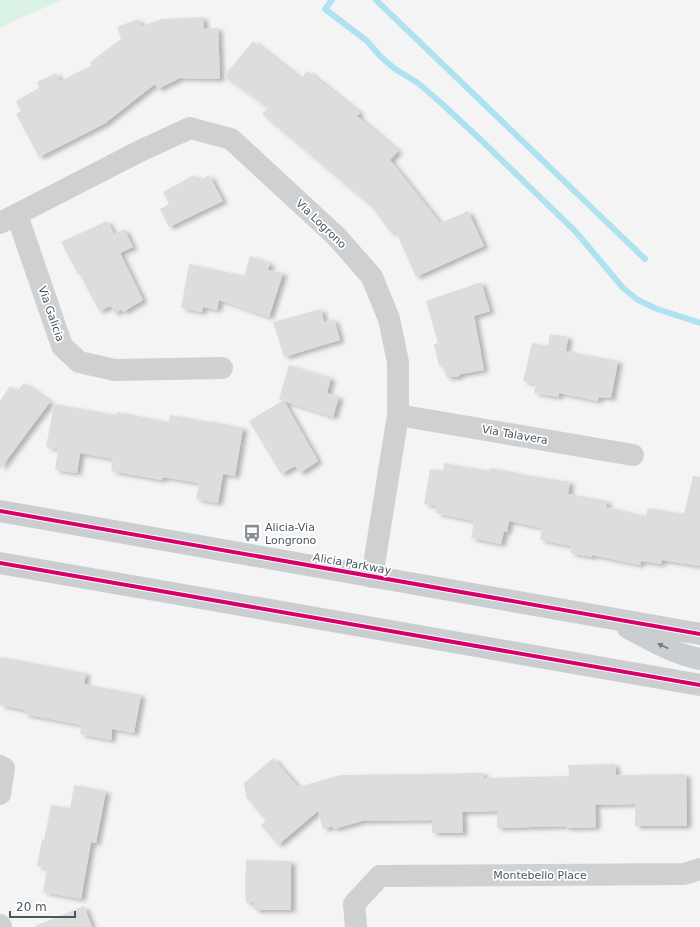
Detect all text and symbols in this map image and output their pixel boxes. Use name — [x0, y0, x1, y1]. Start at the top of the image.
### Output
street label: Via Logrono — [293, 197, 349, 251]
street label: Via Galicia — [35, 285, 67, 343]
street label: Via Talavera — [481, 423, 549, 447]
place label: Alicia-Via Longrono — [265, 521, 317, 547]
bus stop icon: Alicia-Via Longrono — [242, 523, 262, 543]
street label: Alicia Parkway — [312, 551, 393, 577]
one-way arrow — [658, 643, 669, 649]
street label: Montebello Place — [493, 869, 587, 882]
scale bar — [10, 893, 75, 919]
text: 20 m — [16, 900, 47, 914]

